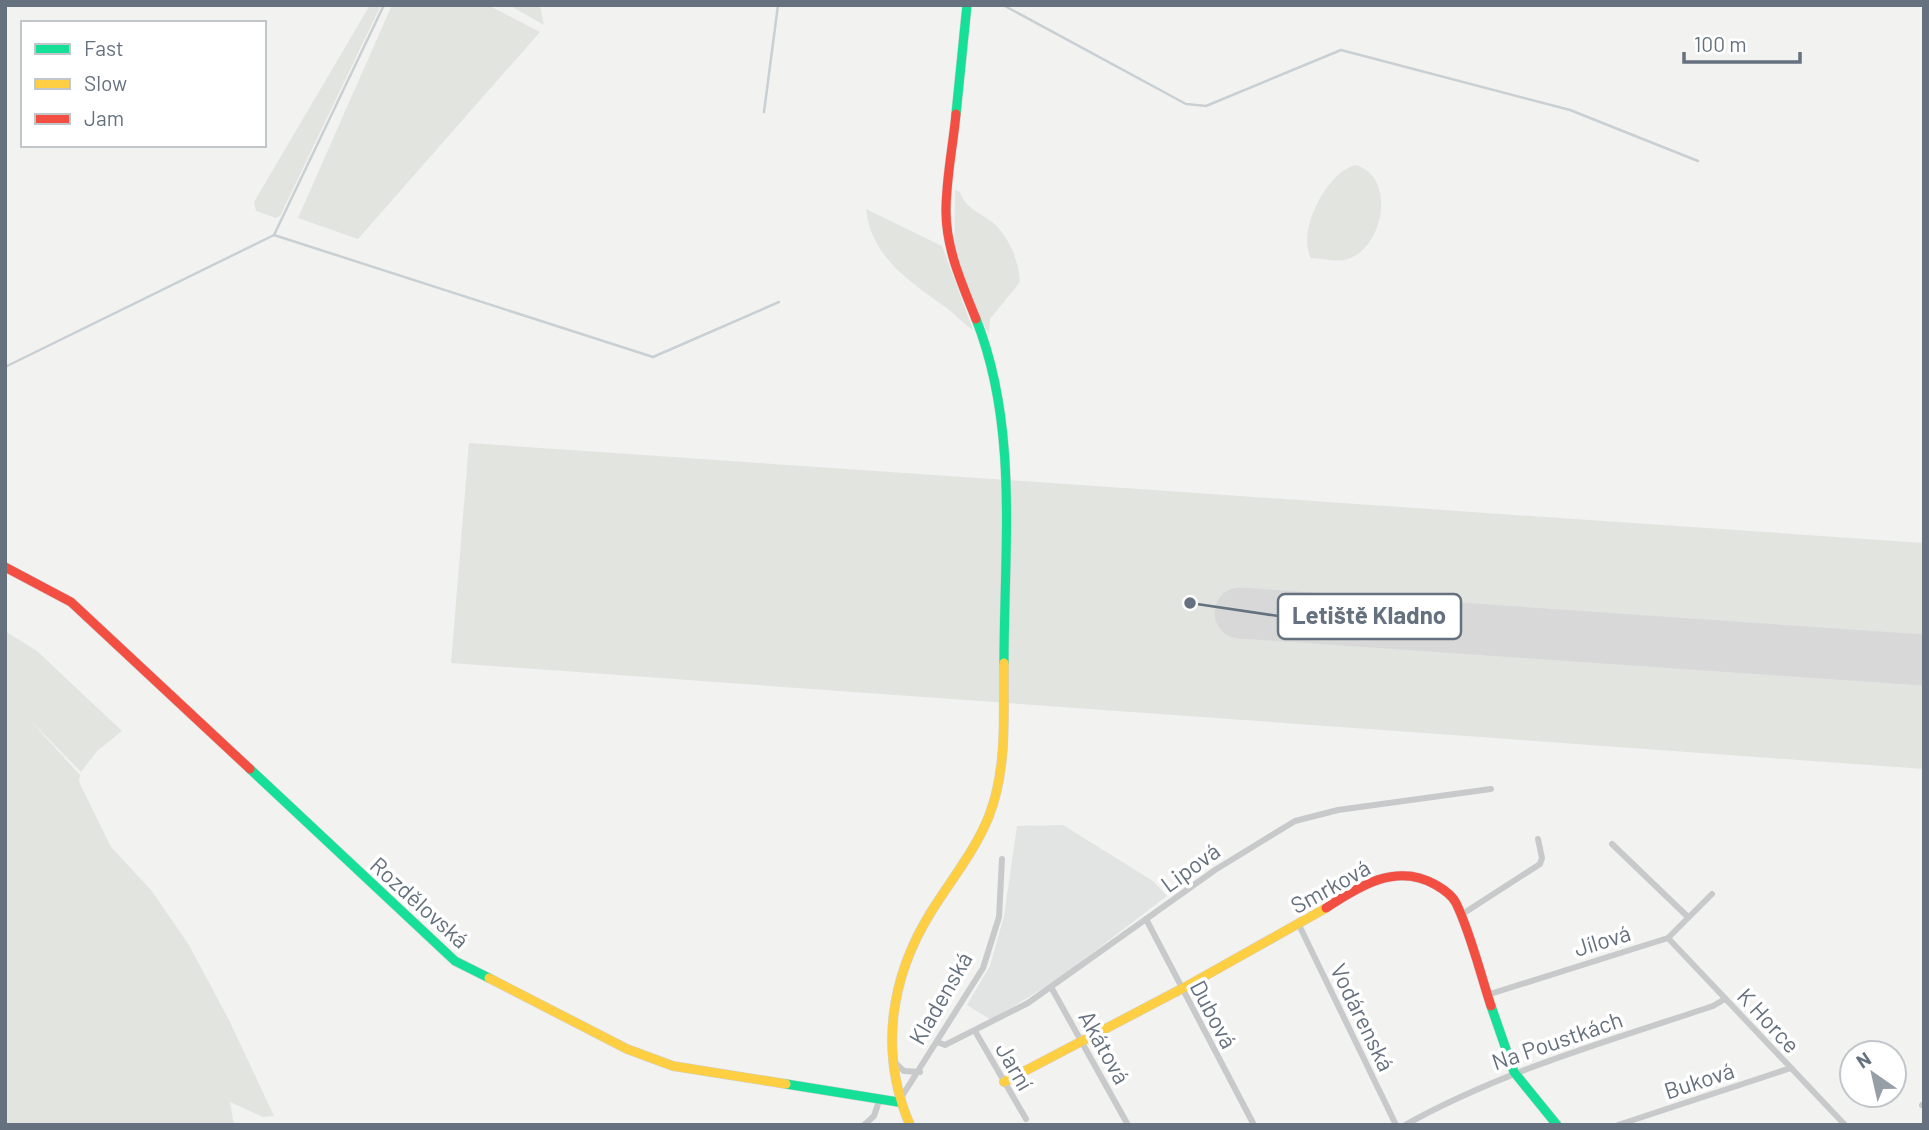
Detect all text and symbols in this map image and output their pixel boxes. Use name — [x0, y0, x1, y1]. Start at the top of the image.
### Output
legend — [21, 21, 266, 147]
scale bar — [1684, 21, 1800, 65]
text: 100 m — [1694, 31, 1747, 56]
text: Fast — [84, 35, 124, 60]
text: Slow — [84, 70, 127, 95]
text: Jam — [84, 105, 124, 130]
callout: Letiště Kladno — [1278, 594, 1461, 639]
text: Letiště Kladno — [1292, 600, 1446, 629]
street label: Lipová — [1155, 836, 1225, 898]
street label: Rozdělovská — [365, 850, 475, 954]
street label: Smrková — [1285, 853, 1375, 919]
street label: Jílová — [1570, 918, 1634, 962]
street label: Kladenská — [902, 947, 978, 1049]
street label: Vodárenská — [1325, 959, 1401, 1075]
street label: Dubová — [1184, 975, 1244, 1053]
street label: K Horce — [1732, 982, 1806, 1058]
street label: Akátová — [1073, 1005, 1137, 1089]
street label: Na Poustkách — [1488, 1005, 1626, 1075]
street label: Jarní — [990, 1037, 1040, 1095]
north arrow — [1838, 1039, 1908, 1109]
text: N — [1852, 1046, 1875, 1073]
street label: Buková — [1660, 1056, 1738, 1104]

